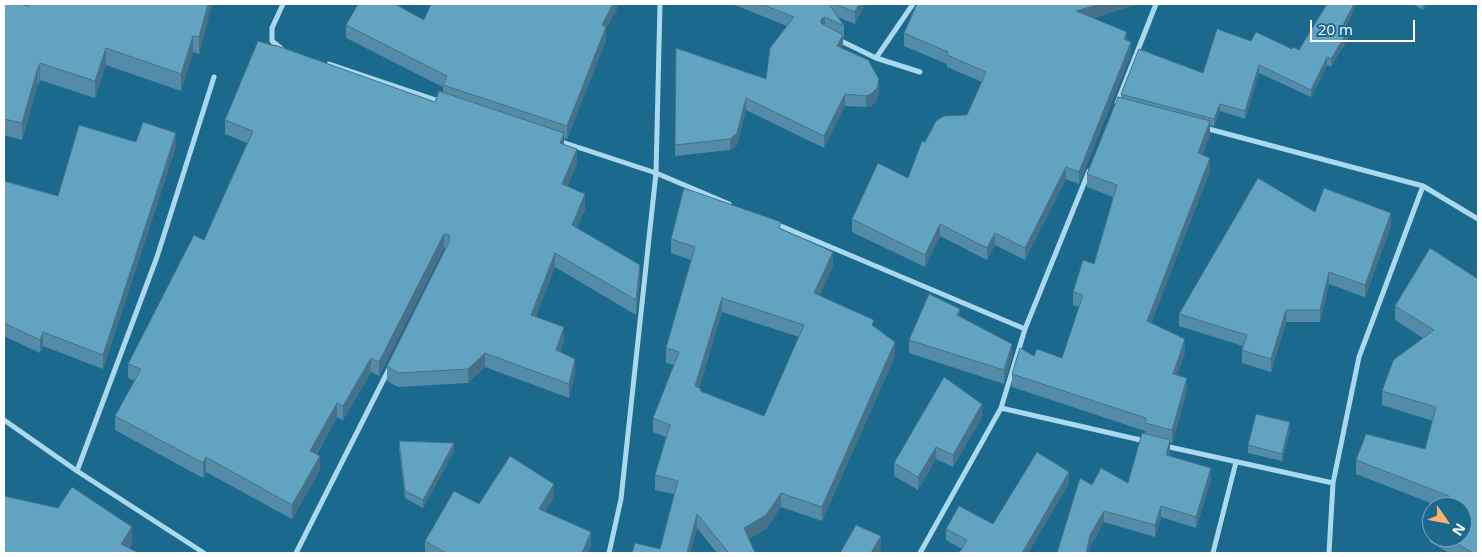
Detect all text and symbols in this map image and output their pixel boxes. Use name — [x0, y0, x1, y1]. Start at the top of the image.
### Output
scale bar — [1312, 10, 1417, 42]
text: 20 m — [1318, 19, 1353, 39]
north arrow — [1422, 497, 1472, 547]
text: N — [1448, 520, 1470, 540]

